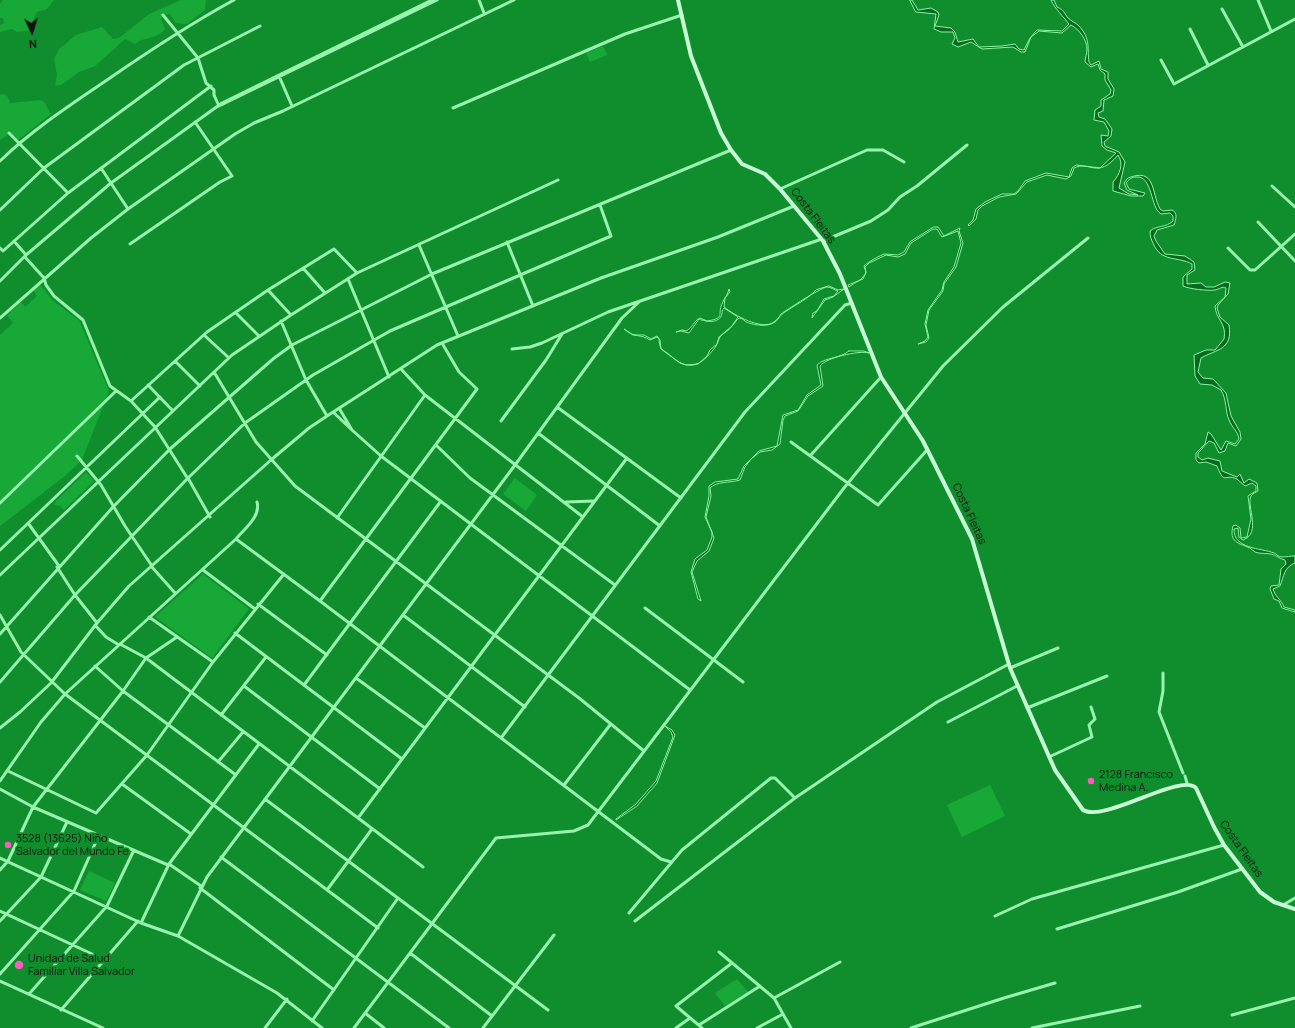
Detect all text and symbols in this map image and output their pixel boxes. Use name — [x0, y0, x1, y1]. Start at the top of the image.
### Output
north arrow — [12, 12, 52, 52]
text: N — [28, 37, 37, 52]
street label: Costa Fleitas — [788, 186, 838, 246]
street label: Costa Fleitas — [949, 481, 989, 547]
place label: 2128 Francisco Medina A. — [1099, 768, 1173, 794]
marker: 2128 Francisco Medina A. — [1086, 776, 1096, 786]
street label: Costa Fleitas — [1217, 818, 1265, 880]
place label: 3528 (13625) Niño Salvador del Mundo Fe — [16, 832, 129, 858]
marker: 3528 (13625) Niño Salvador del Mundo Fe — [3, 840, 13, 850]
place label: Unidad de Salud Familiar Villa Salvador — [28, 952, 135, 978]
marker: Unidad de Salud Familiar Villa Salvador — [13, 959, 25, 971]

